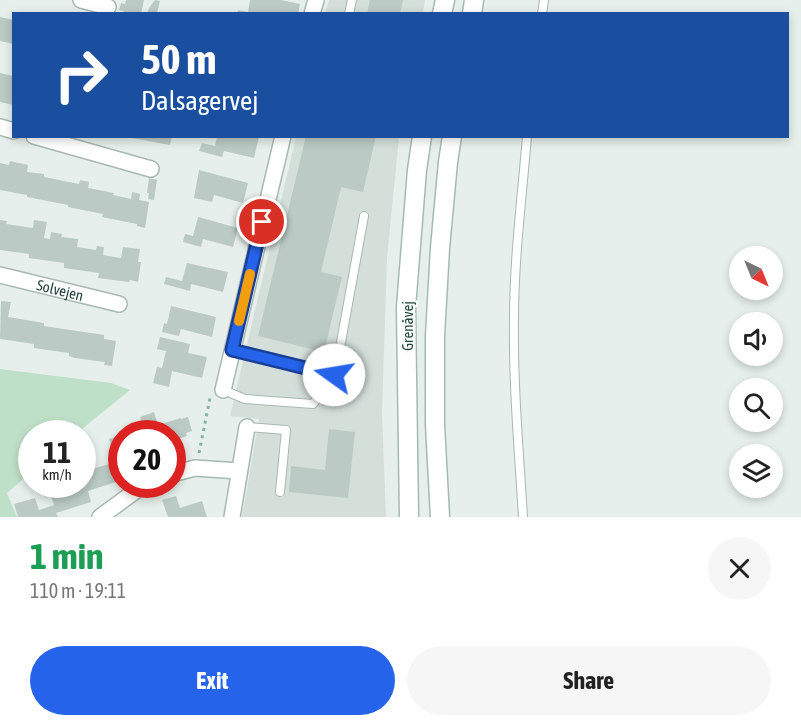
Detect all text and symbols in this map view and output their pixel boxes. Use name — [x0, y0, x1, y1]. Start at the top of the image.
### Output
text: 50 m — [141, 35, 216, 83]
icon: right — [42, 36, 120, 114]
text: Dalsagervej — [141, 85, 259, 116]
pin — [236, 196, 287, 247]
icon: arrive — [245, 205, 278, 238]
north arrow — [729, 246, 783, 300]
map controls — [729, 246, 783, 498]
street label: Solvejen — [35, 276, 85, 304]
street label: Grenåvej — [399, 301, 416, 351]
button: sound — [729, 312, 783, 366]
position arrow — [302, 343, 366, 407]
button: search — [729, 378, 783, 432]
speed limit sign: 20 — [108, 420, 186, 498]
text: 11 — [43, 435, 71, 469]
button: layers — [729, 444, 783, 498]
text: km/h — [42, 466, 72, 483]
text: 1 min — [30, 535, 104, 577]
button: close — [708, 537, 771, 600]
text: 110 m · 19:11 — [30, 579, 126, 602]
button: Exit — [30, 646, 395, 715]
button: Share — [407, 646, 771, 715]

